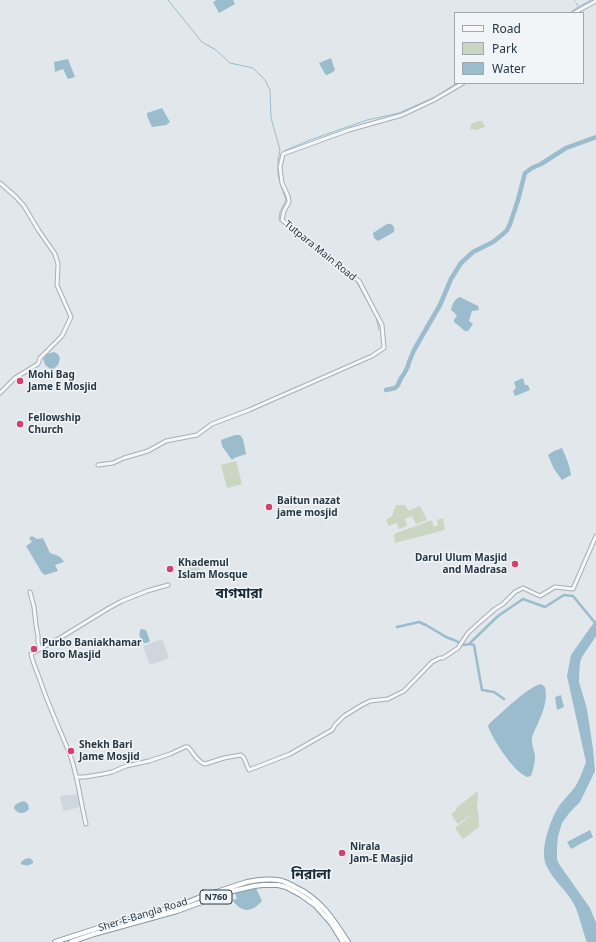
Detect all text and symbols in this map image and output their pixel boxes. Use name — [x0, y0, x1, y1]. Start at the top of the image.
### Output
legend — [454, 12, 584, 84]
text: Road — [492, 20, 521, 37]
text: Park — [492, 40, 517, 57]
text: Water — [492, 60, 526, 77]
street label: Tutpara Main Road — [282, 218, 358, 284]
place label: Mohi Bag Jame E Mosjid — [28, 369, 97, 392]
marker: Mohi Bag Jame E Mosjid — [15, 376, 25, 386]
place label: Fellowship Church — [28, 412, 81, 436]
marker: Fellowship Church — [15, 419, 25, 429]
place label: Baitun nazat jame mosjid — [277, 495, 340, 518]
marker: Baitun nazat jame mosjid — [264, 502, 274, 512]
place label: Darul Ulum Masjid and Madrasa — [415, 552, 507, 576]
place label: Khademul Islam Mosque — [178, 557, 248, 580]
marker: Darul Ulum Masjid and Madrasa — [510, 559, 520, 569]
marker: Khademul Islam Mosque — [165, 564, 175, 574]
district label: বাগমারা — [215, 586, 263, 602]
place label: Purbo Baniakhamar Boro Masjid — [42, 637, 141, 660]
marker: Purbo Baniakhamar Boro Masjid — [29, 644, 39, 654]
place label: Shekh Bari Jame Mosjid — [79, 739, 140, 762]
marker: Shekh Bari Jame Mosjid — [66, 746, 76, 756]
place label: Nirala Jam-E Masjid — [350, 841, 413, 864]
marker: Nirala Jam-E Masjid — [337, 848, 347, 858]
district label: নিরালা — [291, 867, 331, 883]
road number: N760 — [200, 890, 232, 904]
street label: Sher-E-Bangla Road — [97, 896, 189, 934]

